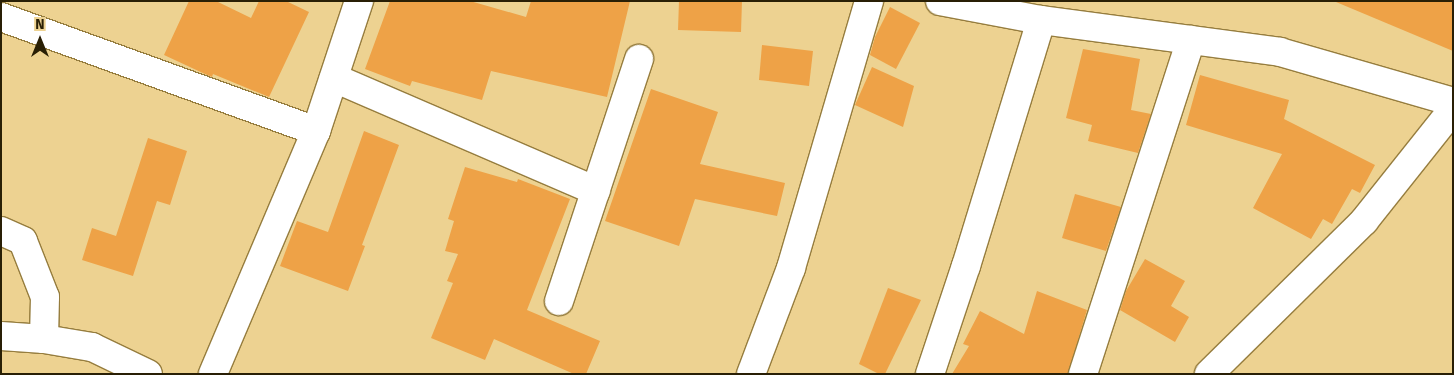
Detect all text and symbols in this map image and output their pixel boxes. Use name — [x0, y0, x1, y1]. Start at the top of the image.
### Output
north arrow — [15, 15, 65, 65]
text: N — [35, 16, 45, 33]

